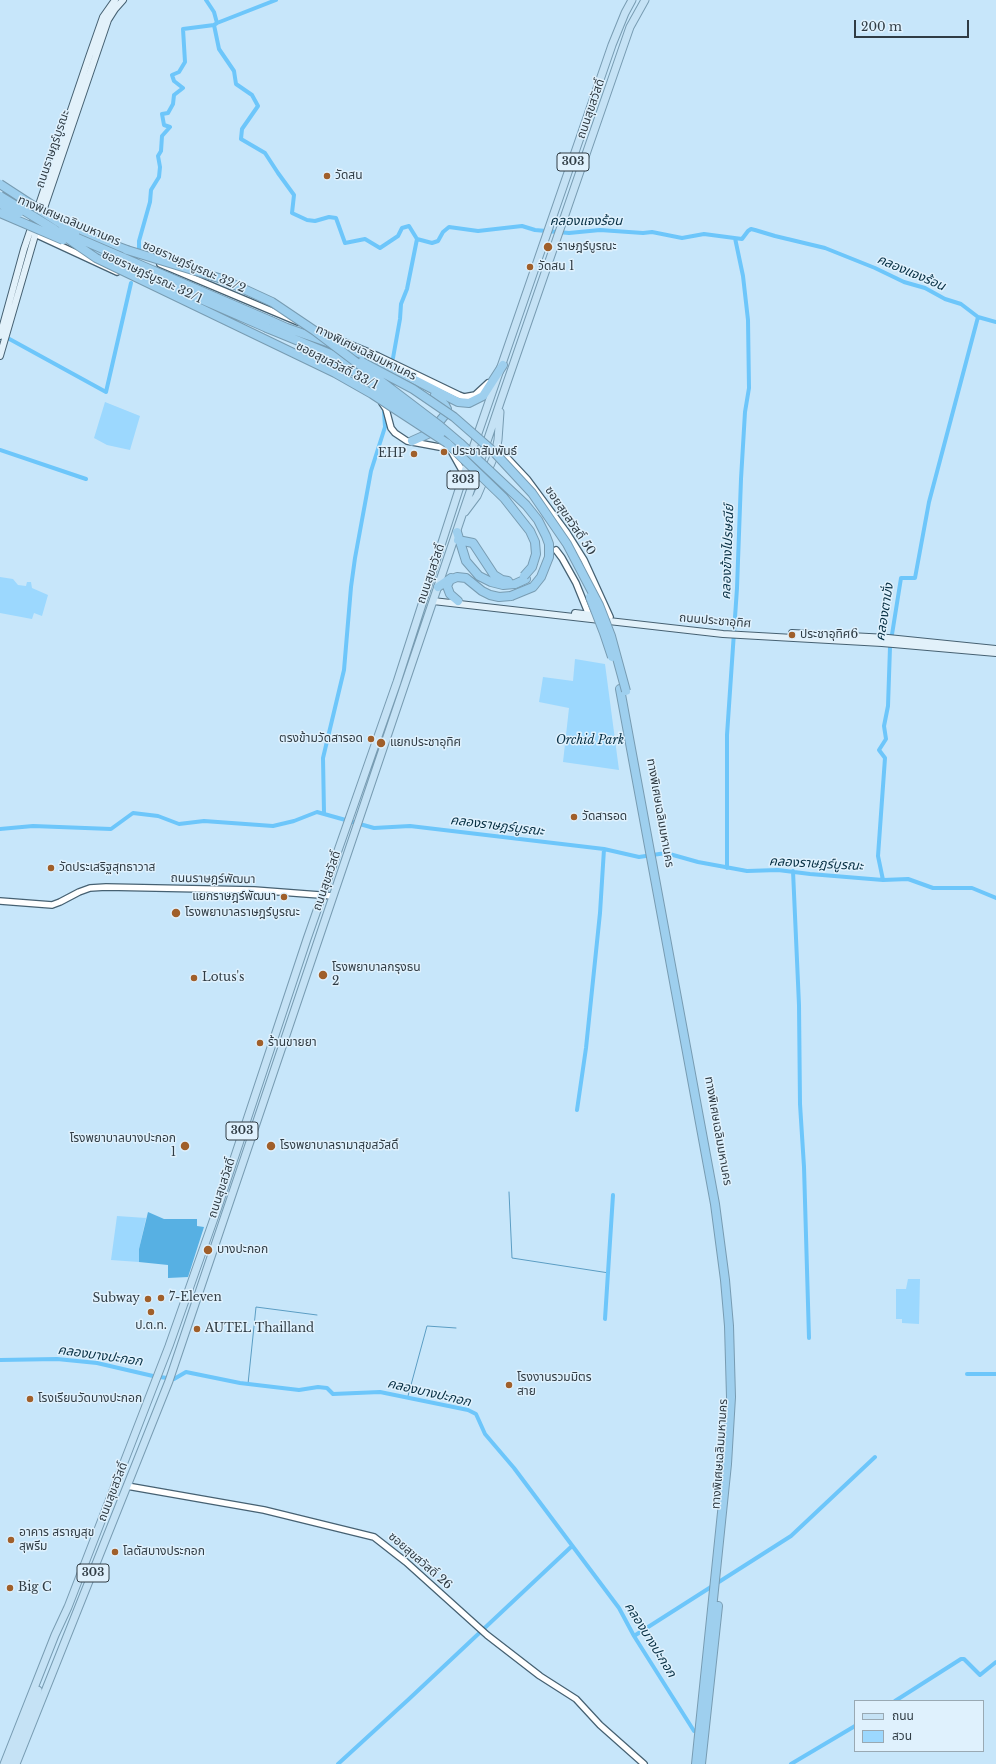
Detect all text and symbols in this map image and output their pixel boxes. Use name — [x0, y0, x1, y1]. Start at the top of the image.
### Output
scale bar — [856, 12, 971, 38]
text: 200 m — [861, 19, 902, 34]
street label: ถนนสุขสวัสดิ์ — [574, 77, 608, 141]
street label: ถนนราษฎร์บูรณะ — [33, 108, 73, 190]
road number: 303 — [557, 153, 589, 171]
place label: วัดสน — [335, 169, 363, 183]
marker: วัดสน — [322, 171, 332, 181]
street label: ทางพิเศษเฉลิมมหานคร — [15, 193, 123, 249]
water label: คลองแจงร้อน — [550, 213, 622, 229]
street label: ซอยราษฎร์บูรณะ 32/2 — [140, 238, 248, 296]
place label: ราษฎร์บูรณะ — [557, 240, 617, 254]
marker: ราษฎร์บูรณะ — [542, 241, 554, 253]
street label: ซอยราษฎร์บูรณะ 32/1 — [99, 247, 205, 307]
water label: คลองแจงร้อน — [875, 252, 947, 294]
place label: วัดสน 1 — [538, 260, 574, 274]
marker: วัดสน 1 — [525, 262, 535, 272]
street label: ทางพิเศษเฉลิมมหานคร — [313, 322, 419, 384]
street label: ซอยสุขสวัสดิ์ 33/1 — [294, 339, 380, 393]
place label: ประชาสัมพันธ์ — [452, 445, 517, 459]
place label: EHP — [378, 447, 406, 461]
marker: ประชาสัมพันธ์ — [439, 447, 449, 457]
marker: EHP — [409, 449, 419, 459]
road number: 303 — [447, 471, 479, 489]
street label: ซอยสุขสวัสดิ์ 50 — [542, 484, 598, 558]
water label: คลองข้างไปรษณีย์ — [719, 504, 737, 600]
street label: ถนนสุขสวัสดิ์ — [414, 542, 448, 606]
water label: คลองตามั่ง — [873, 582, 897, 642]
street label: ถนนประชาอุทิศ — [678, 611, 752, 631]
place label: ประชาอุทิศ6 — [800, 628, 858, 642]
marker: ประชาอุทิศ6 — [787, 630, 797, 640]
place label: ตรงข้ามวัดสารอด — [279, 732, 363, 746]
marker: ตรงข้ามวัดสารอด — [366, 734, 376, 744]
park label: Orchid Park — [556, 734, 624, 748]
place label: แยกประชาอุทิศ — [390, 736, 461, 750]
marker: แยกประชาอุทิศ — [375, 737, 387, 749]
street label: ทางพิเศษเฉลิมมหานคร — [643, 757, 677, 869]
place label: วัดสารอด — [582, 810, 627, 824]
marker: วัดสารอด — [569, 812, 579, 822]
water label: คลองราษฎร์บูรณะ — [449, 813, 545, 839]
street label: ถนนสุขสวัสดิ์ — [310, 849, 344, 913]
water label: คลองราษฎร์บูรณะ — [768, 854, 864, 874]
place label: วัดประเสริฐสุทธาวาส — [59, 861, 155, 875]
marker: วัดประเสริฐสุทธาวาส — [46, 863, 56, 873]
street label: ถนนราษฎร์พัฒนา — [170, 871, 256, 887]
place label: แยกราษฎร์พัฒนา — [192, 890, 276, 904]
marker: แยกราษฎร์พัฒนา — [279, 892, 289, 902]
place label: โรงพยาบาลราษฎร์บูรณะ — [185, 906, 300, 920]
marker: โรงพยาบาลราษฎร์บูรณะ — [170, 907, 182, 919]
place label: โรงพยาบาลกรุงธน 2 — [332, 961, 421, 989]
marker: โรงพยาบาลกรุงธน 2 — [317, 969, 329, 981]
place label: Lotus's — [202, 971, 244, 985]
marker: Lotus's — [189, 973, 199, 983]
place label: ร้านขายยา — [268, 1036, 317, 1050]
marker: ร้านขายยา — [255, 1038, 265, 1048]
street label: ทางพิเศษเฉลิมมหานคร — [701, 1075, 735, 1187]
road number: 303 — [226, 1122, 258, 1140]
place label: โรงพยาบาลบางปะกอก 1 — [70, 1132, 176, 1160]
place label: โรงพยาบาลรามาสุขสวัสดิ์ — [280, 1139, 399, 1153]
marker: โรงพยาบาลบางปะกอก 1 — [179, 1140, 191, 1152]
marker: โรงพยาบาลรามาสุขสวัสดิ์ — [265, 1140, 277, 1152]
street label: ถนนสุขสวัสดิ์ — [206, 1156, 238, 1220]
place label: บางปะกอก — [217, 1243, 268, 1257]
marker: บางปะกอก — [202, 1244, 214, 1256]
place label: 7-Eleven — [169, 1291, 222, 1305]
place label: Subway — [92, 1292, 140, 1306]
marker: 7-Eleven — [156, 1293, 166, 1303]
marker: Subway — [143, 1294, 153, 1304]
marker: ป.ต.ท. — [146, 1307, 156, 1317]
place label: ป.ต.ท. — [135, 1319, 167, 1333]
place label: AUTEL Thailland — [205, 1322, 314, 1336]
marker: AUTEL Thailland — [192, 1324, 202, 1334]
water label: คลองบางปะกอก — [57, 1342, 143, 1370]
place label: โรงงานรวมมิตร สาย — [517, 1371, 592, 1399]
water label: คลองบางปะกอก — [386, 1376, 472, 1410]
marker: โรงงานรวมมิตร สาย — [504, 1380, 514, 1390]
place label: โรงเรียนวัดบางปะกอก — [38, 1392, 142, 1406]
marker: โรงเรียนวัดบางปะกอก — [25, 1394, 35, 1404]
street label: ทางพิเศษเฉลิมมหานคร — [709, 1398, 731, 1510]
street label: ถนนสุขสวัสดิ์ — [95, 1460, 131, 1524]
place label: อาคาร สราญสุข สุพรีม — [19, 1526, 94, 1554]
street label: ซอยสุขสวัสดิ์ 26 — [385, 1529, 455, 1593]
marker: อาคาร สราญสุข สุพรีม — [6, 1535, 16, 1545]
place label: โลตัสบางประกอก — [123, 1545, 205, 1559]
marker: โลตัสบางประกอก — [110, 1547, 120, 1557]
road number: 303 — [77, 1564, 109, 1582]
place label: Big C — [18, 1581, 52, 1595]
marker: Big C — [5, 1583, 15, 1593]
water label: คลองบางปะกอก — [621, 1600, 679, 1680]
legend — [854, 1700, 984, 1752]
text: ถนน — [892, 1708, 914, 1723]
text: สวน — [892, 1728, 912, 1743]

